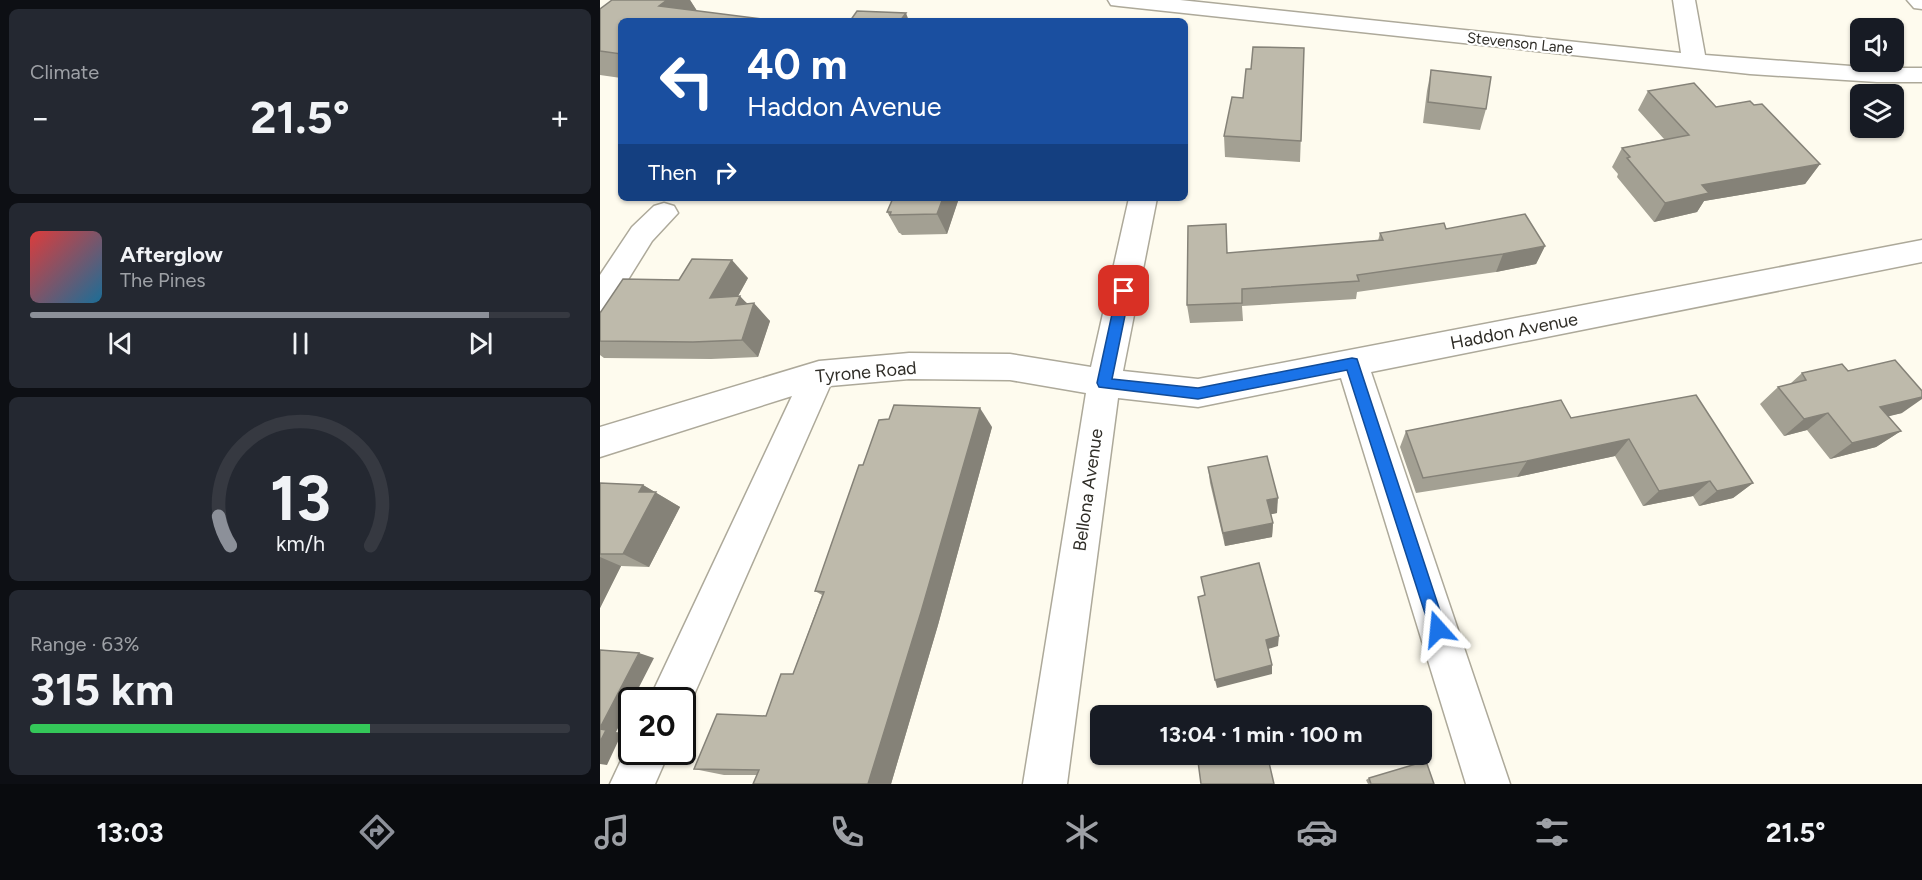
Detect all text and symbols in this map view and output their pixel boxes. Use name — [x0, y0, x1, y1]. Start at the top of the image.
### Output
map controls — [1850, 18, 1904, 138]
button: sound — [1850, 18, 1904, 72]
street label: Stevenson Lane — [1466, 28, 1574, 58]
text: 40 m — [747, 39, 847, 90]
icon: left — [648, 42, 726, 120]
text: Climate — [30, 60, 99, 84]
button: layers — [1850, 84, 1904, 138]
text: 21.5° — [250, 90, 350, 144]
text: Haddon Avenue — [747, 90, 941, 123]
text: − — [30, 98, 51, 137]
text: + — [549, 98, 570, 137]
icon: right — [709, 156, 742, 189]
text: Then — [648, 159, 697, 186]
text: Afterglow — [120, 241, 223, 268]
pin — [1098, 265, 1149, 316]
text: The Pines — [120, 268, 206, 292]
icon: arrive — [1107, 274, 1140, 307]
street label: Haddon Avenue — [1448, 308, 1580, 354]
icon: previous — [104, 327, 137, 360]
icon: pause — [284, 327, 317, 360]
icon: next — [464, 327, 497, 360]
street label: Tyrone Road — [814, 357, 918, 387]
street label: Bellona Avenue — [1068, 427, 1108, 553]
text: 13 — [269, 461, 331, 536]
text: km/h — [276, 531, 324, 556]
position arrow — [1406, 597, 1470, 661]
text: Range · 63% — [30, 632, 139, 656]
text: 315 km — [30, 662, 174, 716]
speed limit sign: 20 — [618, 687, 696, 765]
text: 13:04 · 1 min · 100 m — [1160, 721, 1362, 748]
icon: directions — [356, 811, 398, 853]
icon: music — [591, 811, 633, 853]
icon: phone — [826, 811, 868, 853]
icon: climate — [1061, 811, 1103, 853]
icon: car — [1296, 811, 1338, 853]
icon: filters — [1531, 811, 1573, 853]
text: 13:03 — [96, 816, 164, 849]
text: 21.5° — [1766, 816, 1825, 849]

